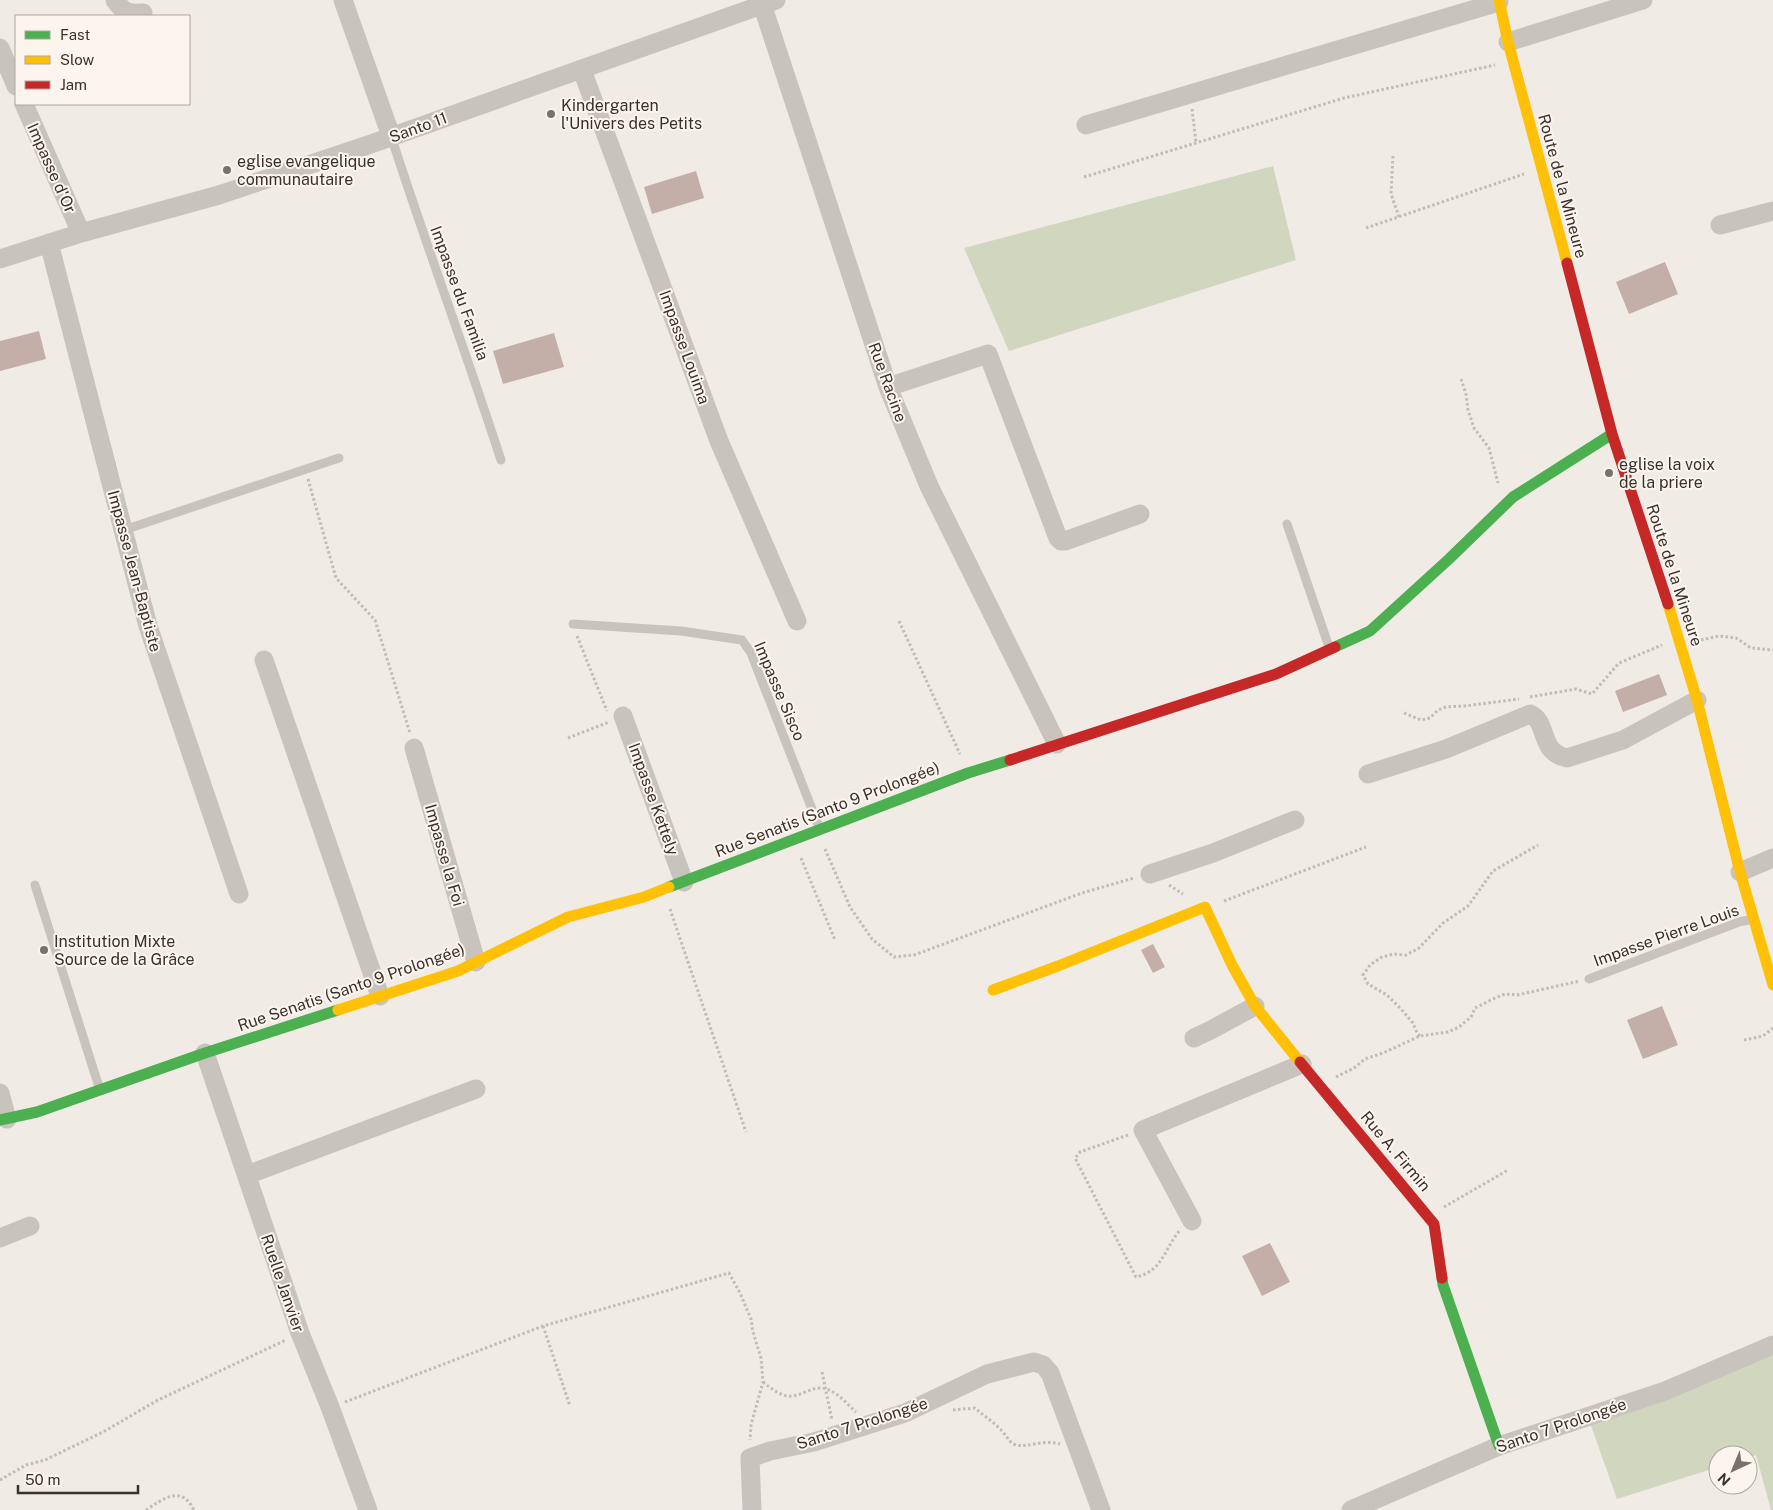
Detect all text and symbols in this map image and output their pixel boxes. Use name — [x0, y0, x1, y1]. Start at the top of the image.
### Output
legend — [15, 15, 190, 105]
text: Fast — [60, 26, 90, 43]
text: Slow — [60, 51, 95, 68]
text: Jam — [60, 76, 87, 93]
place label: Kindergarten l'Univers des Petits — [561, 96, 702, 133]
street label: Santo 11 — [387, 108, 450, 147]
marker: Kindergarten l'Univers des Petits — [545, 108, 557, 120]
street label: Route de la Mineure — [1534, 112, 1591, 260]
street label: Impasse d'Or — [23, 120, 80, 216]
place label: eglise evangelique communautaire — [237, 152, 376, 189]
marker: eglise evangelique communautaire — [221, 164, 233, 176]
street label: Impasse du Familia — [426, 223, 493, 363]
street label: Impasse Louima — [655, 288, 714, 407]
street label: Rue Racine — [864, 340, 911, 425]
place label: eglise la voix de la priere — [1619, 455, 1715, 492]
marker: eglise la voix de la priere — [1603, 467, 1615, 479]
street label: Impasse Jean-Baptiste — [104, 488, 165, 654]
street label: Route de la Mineure — [1643, 502, 1707, 649]
street label: Impasse Sisco — [750, 639, 809, 744]
street label: Impasse Kettely — [624, 740, 683, 858]
street label: Rue Senatis (Santo 9 Prolongée) — [712, 758, 942, 861]
street label: Impasse la Foi — [421, 802, 468, 908]
street label: Impasse Pierre Louis — [1591, 900, 1741, 971]
place label: Institution Mixte Source de la Grâce — [54, 932, 195, 969]
street label: Rue Senatis (Santo 9 Prolongée) — [235, 940, 467, 1035]
marker: Institution Mixte Source de la Grâce — [38, 944, 50, 956]
street label: Rue A. Firmin — [1357, 1107, 1435, 1195]
street label: Ruelle Janvier — [257, 1232, 308, 1335]
street label: Santo 7 Prolongée — [794, 1393, 930, 1454]
street label: Santo 7 Prolongée — [1493, 1394, 1629, 1457]
north arrow — [1708, 1445, 1758, 1495]
scale bar — [18, 1462, 138, 1494]
text: N — [1714, 1470, 1733, 1489]
text: 50 m — [25, 1471, 60, 1488]

